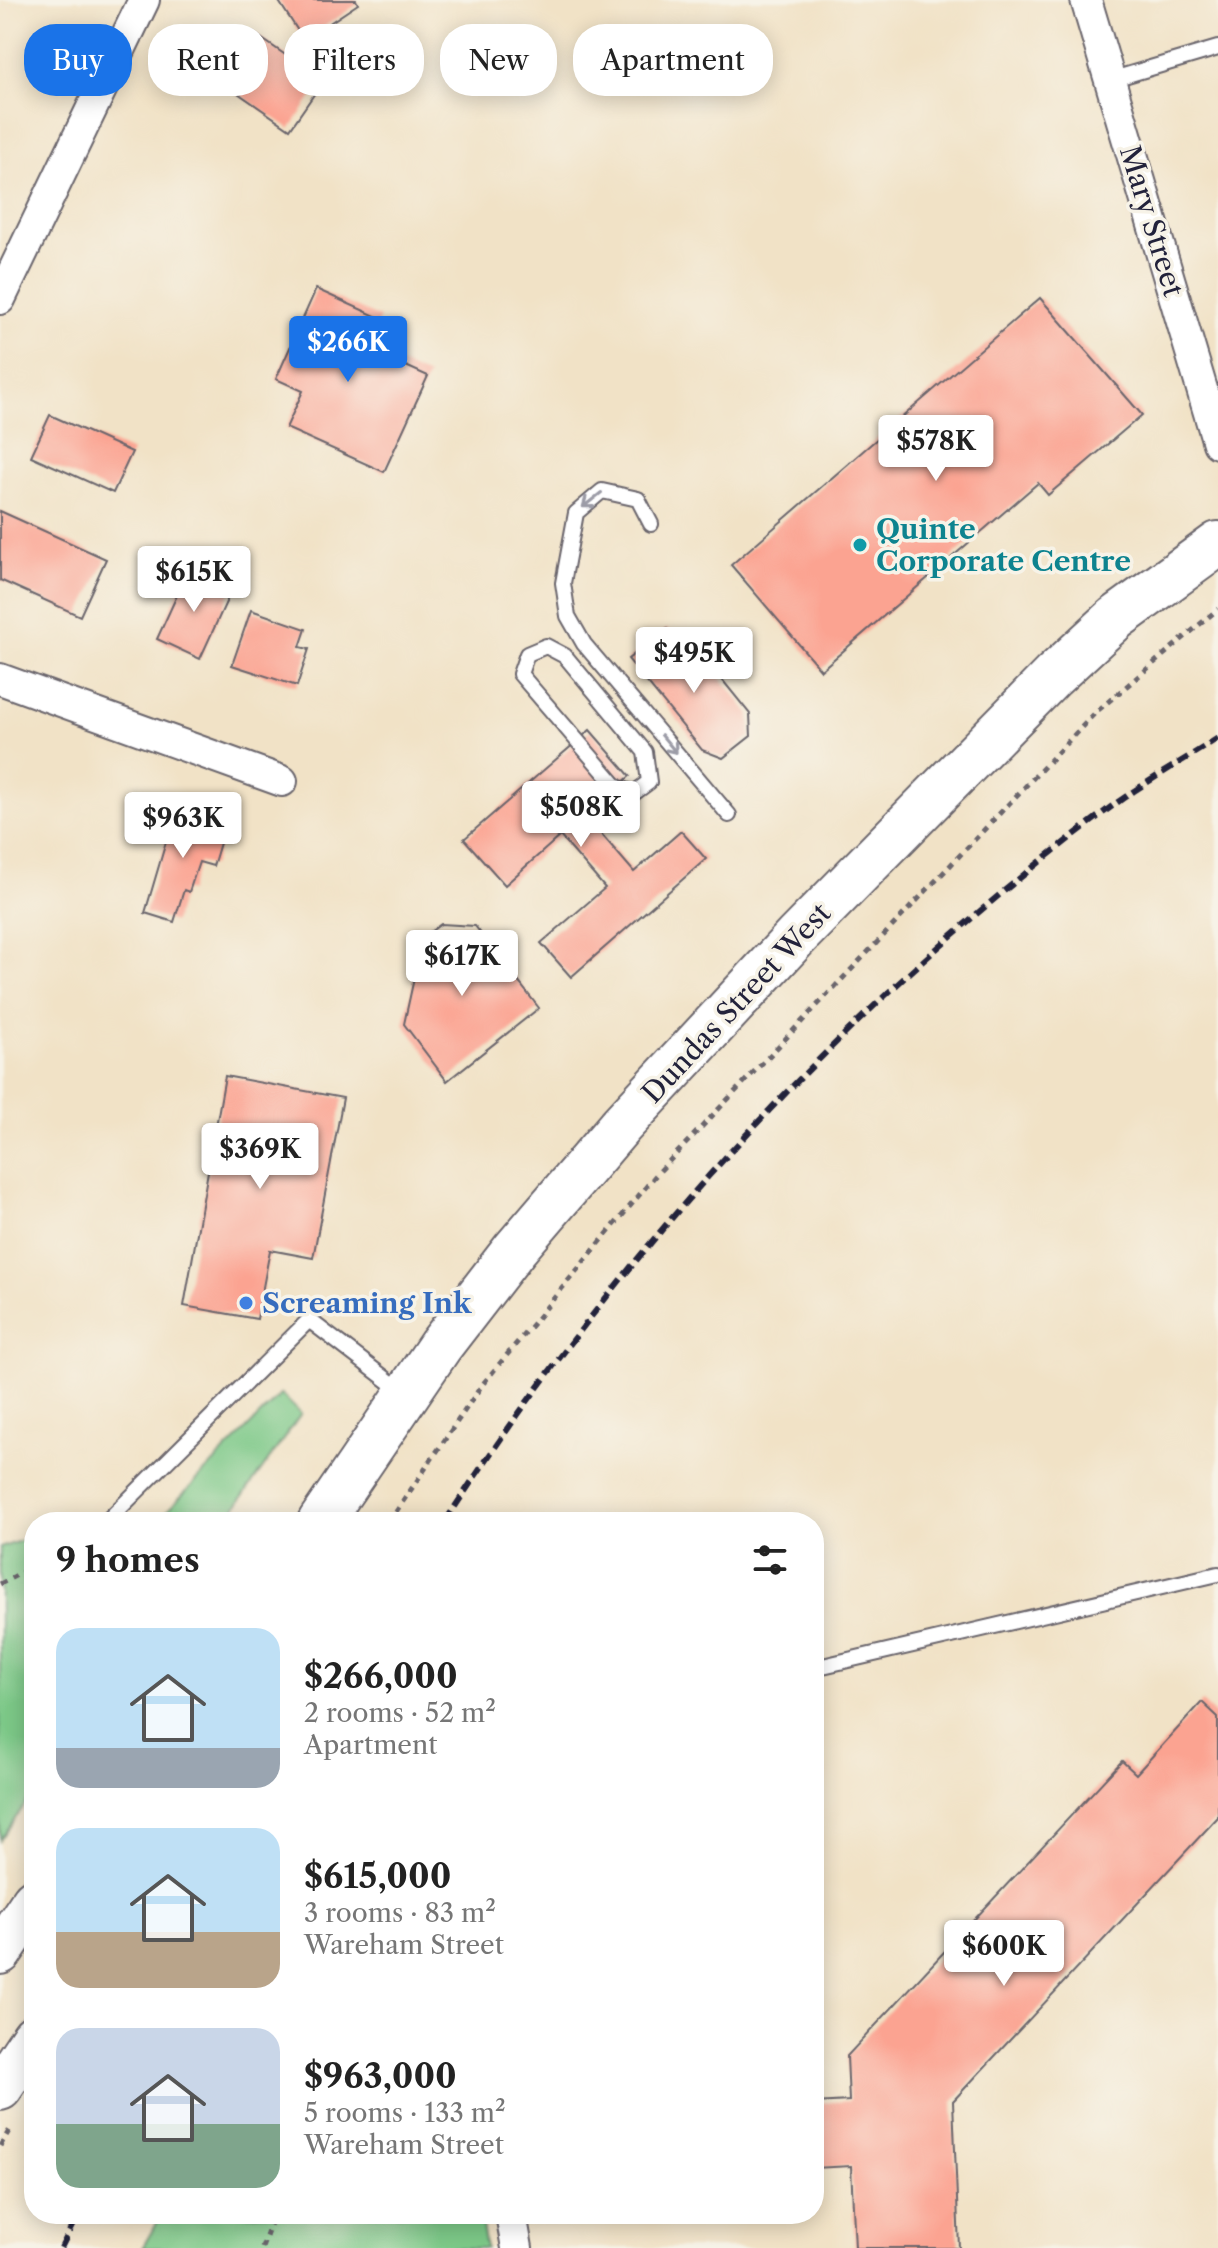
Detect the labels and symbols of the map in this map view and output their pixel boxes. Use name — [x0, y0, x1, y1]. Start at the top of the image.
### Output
street label: Mary Street — [1113, 141, 1191, 301]
pin: $266K — [292, 316, 404, 384]
pin: $578K — [880, 415, 992, 483]
one-way arrow — [582, 491, 603, 509]
place label: Quinte Corporate Centre — [876, 512, 1131, 578]
marker: Quinte Corporate Centre — [851, 536, 869, 554]
pin: $615K — [138, 546, 250, 614]
pin: $495K — [638, 627, 750, 695]
one-way arrow — [660, 733, 678, 753]
pin: $508K — [525, 781, 637, 849]
pin: $963K — [127, 792, 239, 860]
street label: Dundas Street West — [635, 896, 837, 1110]
pin: $617K — [406, 930, 518, 998]
pin: $369K — [204, 1123, 316, 1191]
place label: Screaming Ink — [262, 1286, 472, 1320]
marker: Screaming Ink — [237, 1294, 255, 1312]
pin: $600K — [948, 1920, 1060, 1988]

